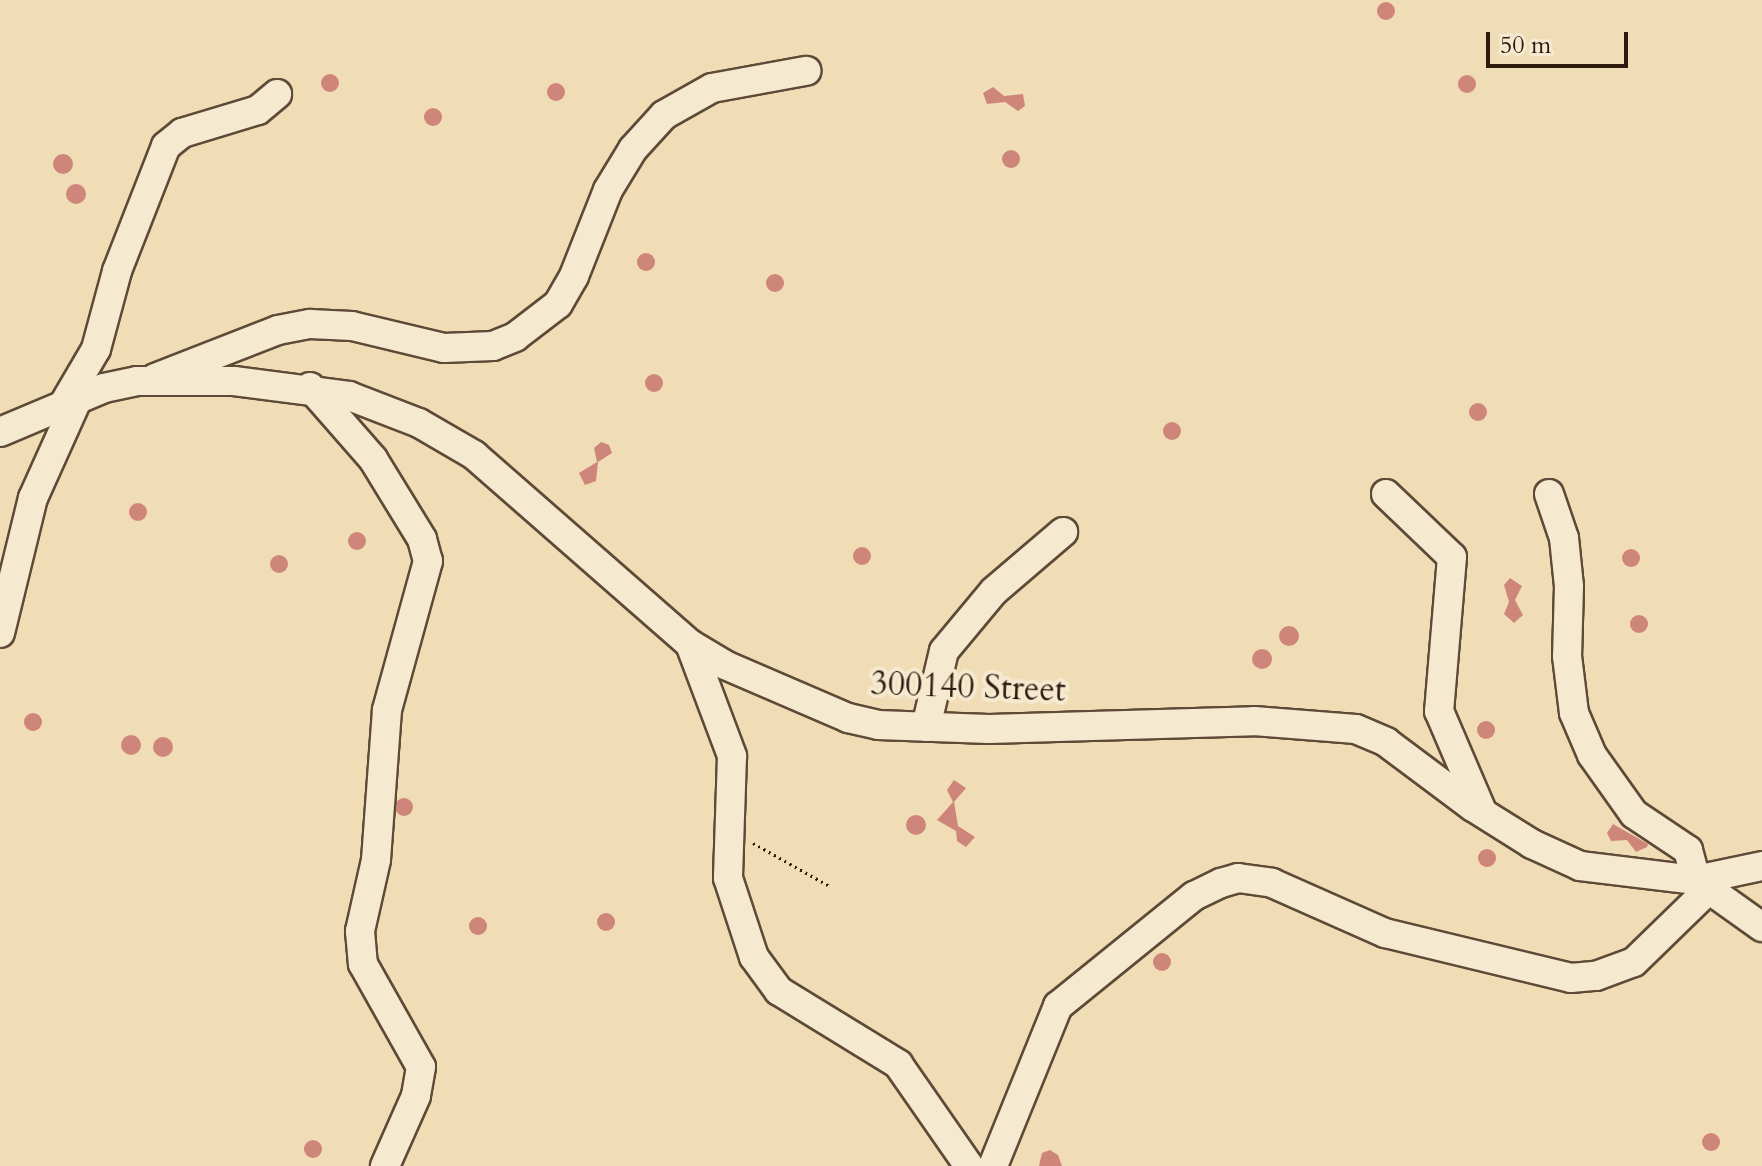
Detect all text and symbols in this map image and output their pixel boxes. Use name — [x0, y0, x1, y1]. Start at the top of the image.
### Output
scale bar — [1490, 16, 1632, 66]
text: 50 m — [1500, 29, 1551, 62]
street label: 300140 Street — [870, 663, 1066, 711]

